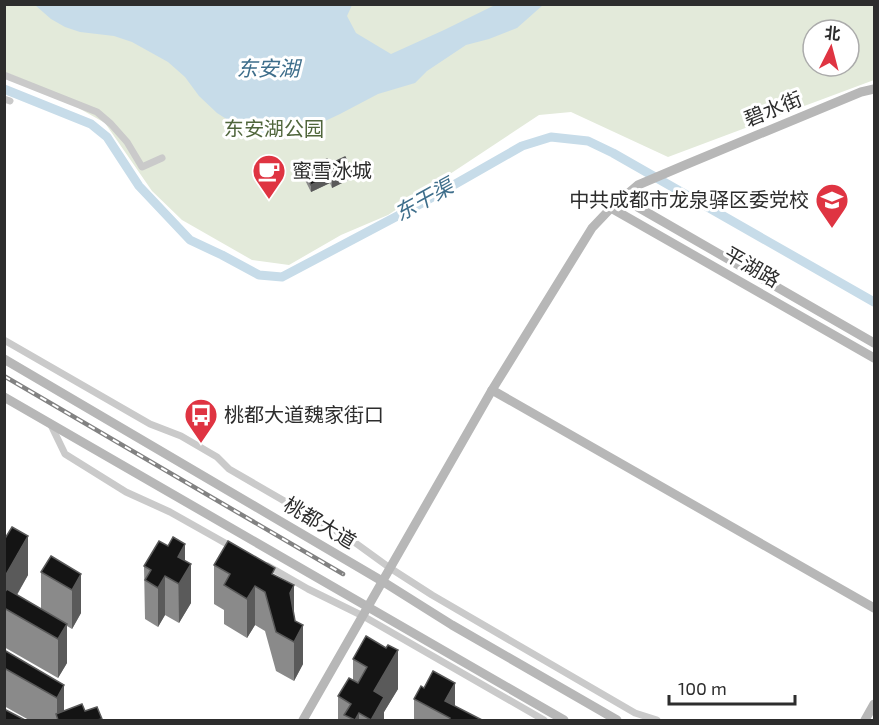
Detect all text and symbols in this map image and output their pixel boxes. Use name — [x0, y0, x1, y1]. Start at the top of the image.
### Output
north arrow — [801, 18, 861, 78]
text: 北 — [824, 22, 842, 43]
water label: 东安湖 — [237, 55, 302, 80]
street label: 碧水街 — [740, 86, 805, 130]
park label: 东安湖公园 — [224, 116, 324, 140]
cafe icon: 蜜雪冰城 — [251, 153, 287, 200]
place label: 蜜雪冰城 — [292, 158, 372, 182]
water label: 东干渠 — [390, 171, 460, 225]
school or university icon: 中共成都市龙泉驿区委党校 — [814, 182, 850, 229]
place label: 中共成都市龙泉驿区委党校 — [569, 187, 809, 211]
street label: 平湖路 — [721, 241, 784, 292]
bus stop icon: 桃都大道魏家街口 — [183, 397, 219, 444]
place label: 桃都大道魏家街口 — [224, 402, 384, 426]
street label: 桃都大道 — [280, 491, 361, 553]
scale bar — [669, 668, 795, 706]
text: 100 m — [678, 677, 727, 699]

